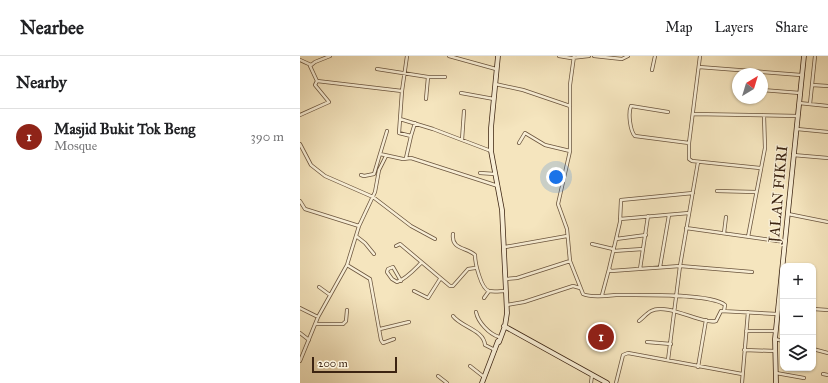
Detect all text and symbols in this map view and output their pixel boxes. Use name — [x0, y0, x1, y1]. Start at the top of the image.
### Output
text: Nearbee — [20, 16, 84, 39]
text: Map — [665, 19, 693, 36]
text: Layers — [715, 19, 753, 36]
text: Share — [775, 19, 808, 36]
north arrow — [732, 68, 768, 104]
text: Nearby — [16, 72, 67, 93]
text: Masjid Bukit Tok Beng — [54, 120, 195, 138]
text: 1 — [26, 129, 32, 145]
text: 390 m — [251, 129, 284, 145]
text: Mosque — [54, 138, 97, 154]
street label: JALAN FIKRI — [765, 145, 792, 245]
your location — [546, 167, 566, 187]
map controls — [780, 263, 816, 371]
button: + — [780, 263, 816, 299]
button: − — [780, 299, 816, 335]
pin: 1 — [588, 322, 614, 352]
button: layers — [780, 335, 816, 371]
scale bar — [312, 355, 397, 374]
text: 200 m — [318, 357, 348, 370]

